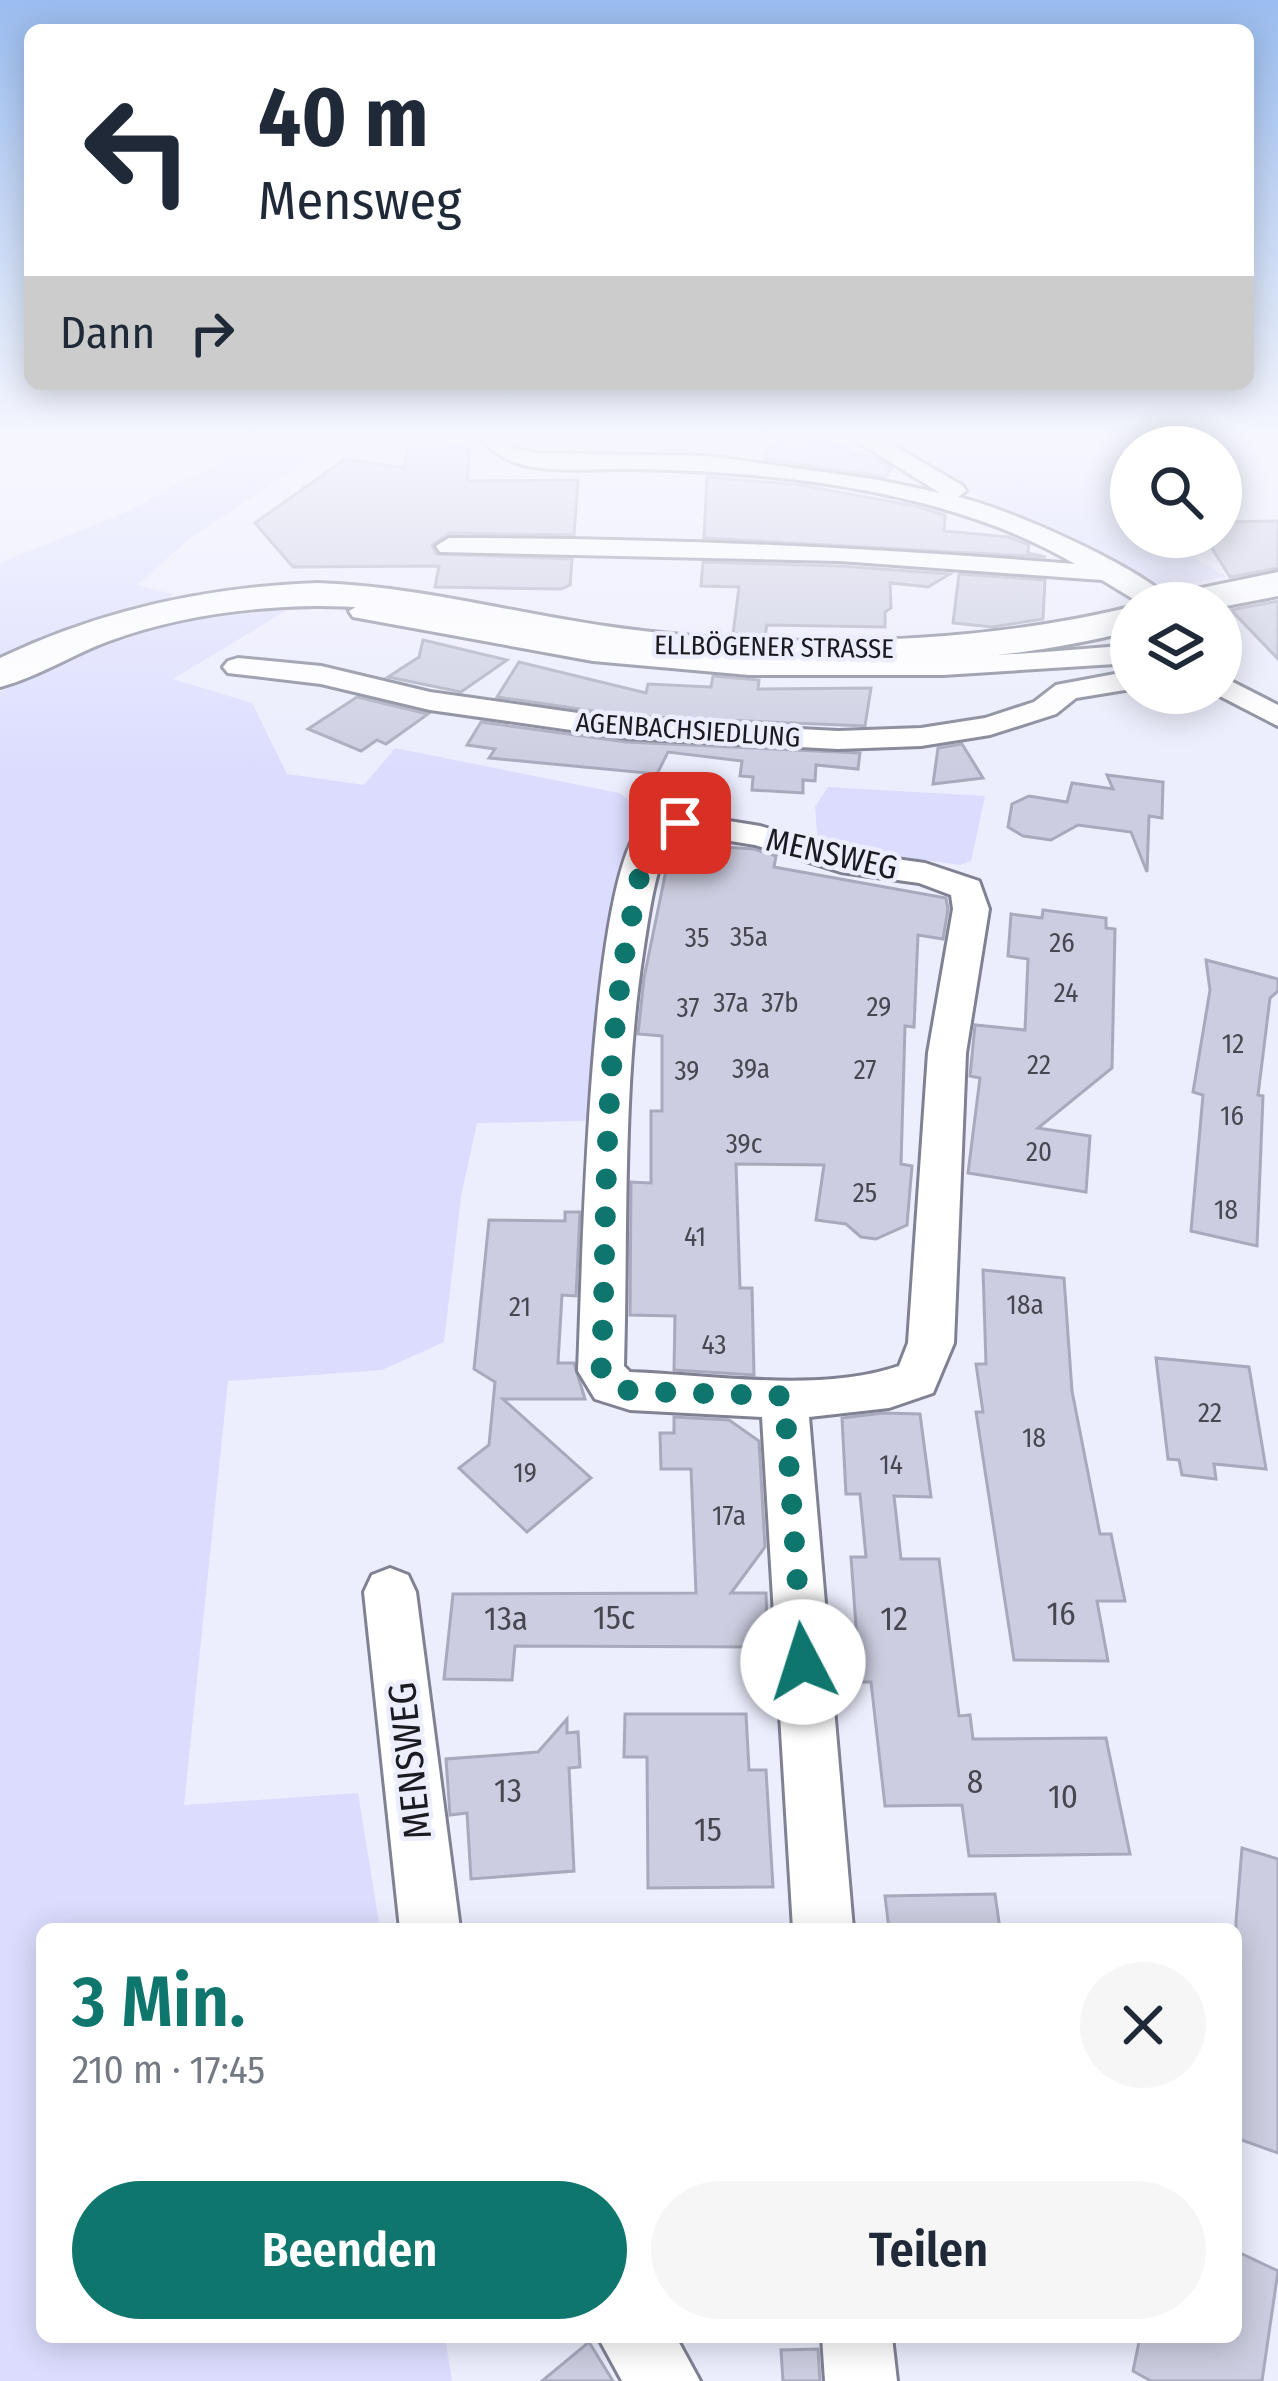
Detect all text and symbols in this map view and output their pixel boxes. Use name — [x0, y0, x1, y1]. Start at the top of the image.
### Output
text: 40 m — [258, 67, 429, 168]
icon: left — [60, 72, 216, 228]
text: Mensweg — [258, 169, 462, 233]
icon: right — [179, 300, 245, 366]
text: Dann — [60, 306, 155, 360]
map controls — [1110, 426, 1242, 714]
button: search — [1110, 426, 1242, 558]
button: layers — [1110, 582, 1242, 714]
street label: ELLBÖGENER STRASSE — [654, 629, 894, 665]
street label: AGENBACHSIEDLUNG — [575, 706, 801, 754]
pin — [629, 772, 731, 874]
icon: arrive — [647, 790, 713, 856]
street label: MENSWEG — [762, 819, 901, 889]
house number: 35a — [730, 921, 768, 953]
house number: 35 — [685, 922, 709, 954]
house number: 26 — [1049, 927, 1075, 959]
house number: 24 — [1054, 977, 1078, 1009]
house number: 37a — [713, 987, 749, 1019]
house number: 37b — [761, 987, 799, 1019]
house number: 29 — [867, 991, 891, 1023]
house number: 37 — [677, 992, 700, 1024]
house number: 12 — [1222, 1028, 1244, 1060]
house number: 22 — [1027, 1049, 1051, 1081]
house number: 39a — [732, 1053, 770, 1085]
house number: 27 — [854, 1054, 876, 1086]
house number: 39 — [674, 1055, 700, 1087]
house number: 16 — [1220, 1100, 1244, 1132]
house number: 39c — [726, 1128, 763, 1160]
house number: 20 — [1026, 1136, 1052, 1168]
house number: 25 — [853, 1177, 877, 1209]
house number: 18 — [1214, 1194, 1238, 1226]
house number: 41 — [684, 1221, 706, 1253]
house number: 18a — [1006, 1289, 1044, 1321]
house number: 21 — [509, 1291, 531, 1323]
house number: 43 — [702, 1329, 726, 1361]
house number: 22 — [1198, 1397, 1222, 1429]
house number: 18 — [1022, 1422, 1046, 1454]
house number: 14 — [879, 1449, 903, 1481]
house number: 19 — [513, 1457, 537, 1489]
house number: 17a — [712, 1500, 746, 1532]
house number: 16 — [1046, 1594, 1076, 1634]
house number: 15c — [593, 1598, 635, 1638]
house number: 13a — [484, 1599, 528, 1639]
position arrow — [740, 1599, 866, 1725]
house number: 12 — [880, 1599, 908, 1639]
street label: MENSWEG — [379, 1680, 441, 1842]
house number: 8 — [967, 1762, 983, 1802]
house number: 13 — [494, 1771, 522, 1811]
house number: 10 — [1048, 1777, 1078, 1817]
house number: 15 — [694, 1810, 722, 1850]
text: 3 Min. — [72, 1959, 246, 2045]
button: close — [1080, 1962, 1206, 2088]
text: 210 m · 17:45 — [72, 2047, 265, 2093]
button: Beenden — [72, 2181, 627, 2319]
button: Teilen — [651, 2181, 1206, 2319]

